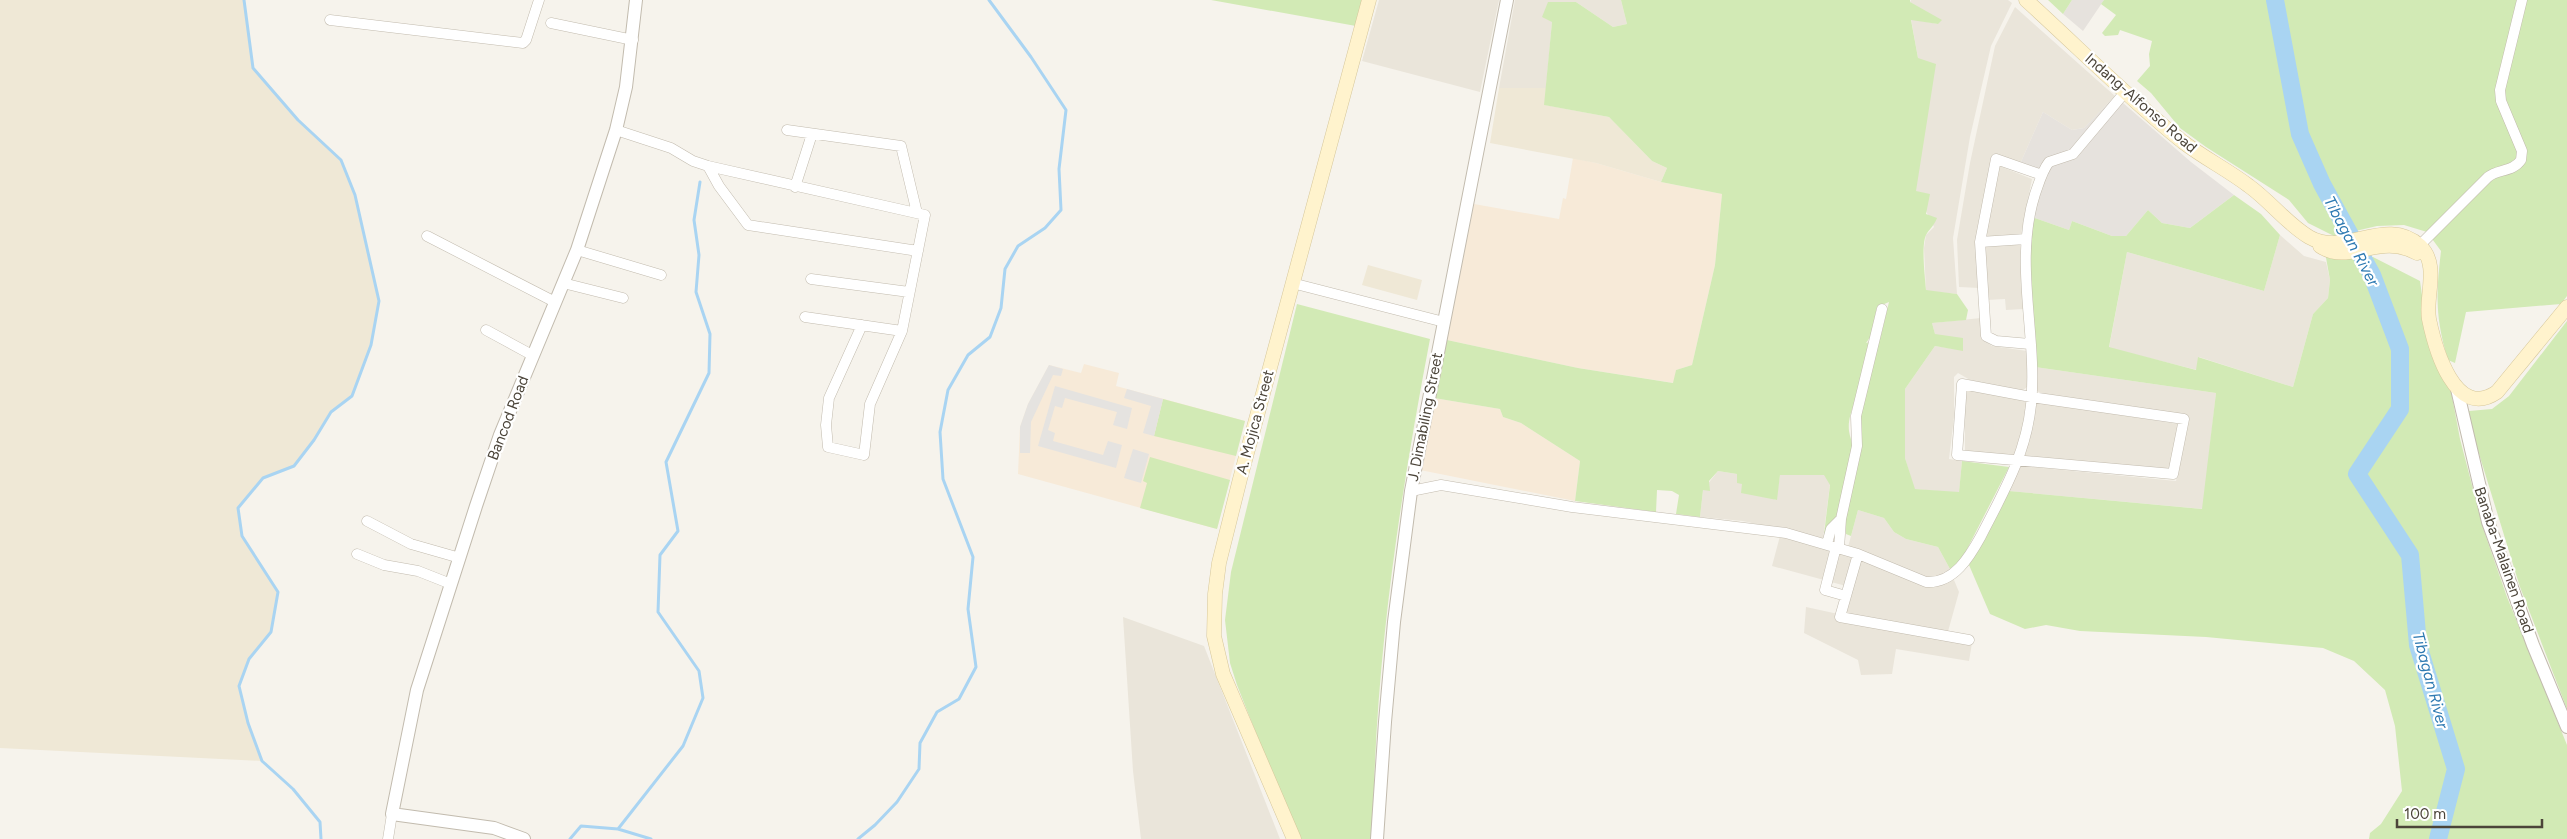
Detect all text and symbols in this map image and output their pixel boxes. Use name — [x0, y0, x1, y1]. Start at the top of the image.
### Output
street label: Indang-Alfonso Road — [2081, 50, 2201, 156]
water label: Tibagan River — [2320, 193, 2383, 290]
street label: J. Dimabiling Street — [1404, 351, 1446, 483]
street label: A. Mojica Street — [1232, 368, 1278, 476]
street label: Bancod Road — [484, 373, 532, 463]
street label: Banaba-Malainen Road — [2471, 485, 2537, 635]
water label: Tibagan River — [2409, 630, 2453, 731]
scale bar — [2397, 796, 2542, 828]
text: 100 m — [2404, 805, 2446, 823]

